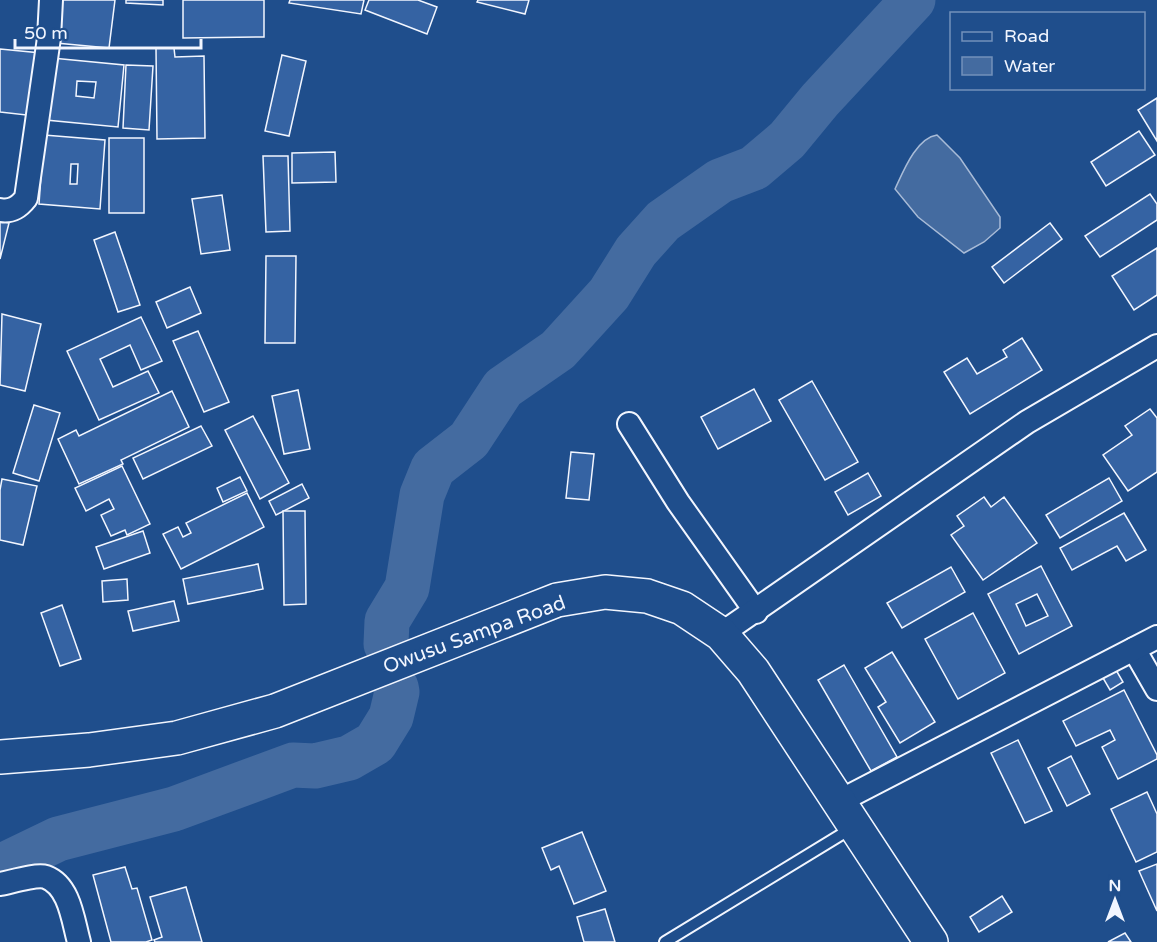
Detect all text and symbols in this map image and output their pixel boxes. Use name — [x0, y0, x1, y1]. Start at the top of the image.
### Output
scale bar — [15, 12, 201, 50]
legend — [950, 12, 1145, 90]
text: 50 m — [24, 22, 68, 44]
text: Road — [1004, 25, 1049, 47]
text: Water — [1004, 55, 1055, 77]
street label: Owusu Sampa Road — [380, 591, 569, 679]
north arrow — [1085, 870, 1145, 930]
text: N — [1109, 876, 1121, 896]

